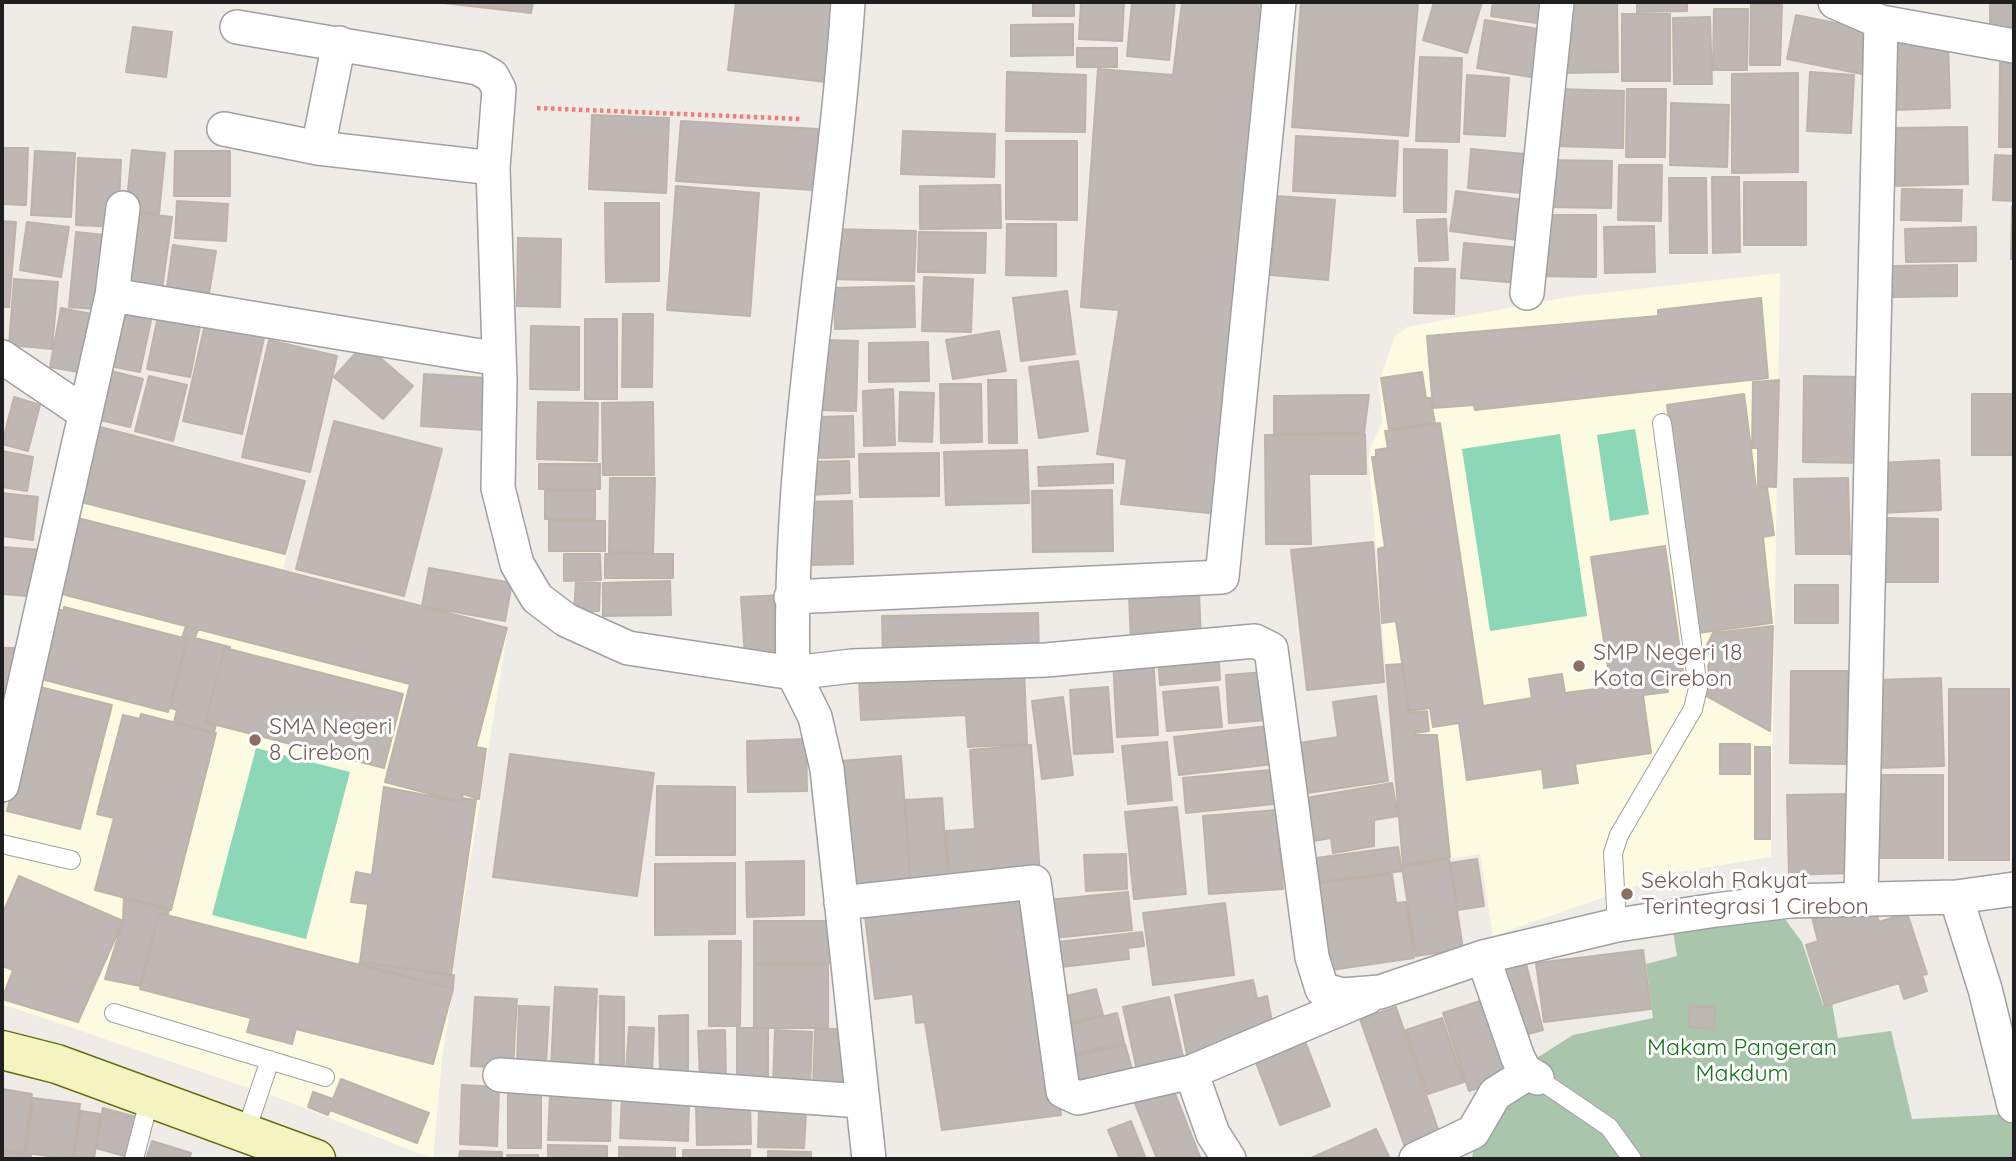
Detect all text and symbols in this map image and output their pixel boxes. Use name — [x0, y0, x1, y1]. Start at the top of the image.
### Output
place label: SMP Negeri 18 Kota Cirebon — [1593, 639, 1742, 693]
marker: SMP Negeri 18 Kota Cirebon — [1571, 658, 1587, 674]
place label: SMA Negeri 8 Cirebon — [269, 713, 392, 767]
marker: SMA Negeri 8 Cirebon — [247, 732, 263, 748]
place label: Sekolah Rakyat Terintegrasi 1 Cirebon — [1641, 867, 1869, 921]
marker: Sekolah Rakyat Terintegrasi 1 Cirebon — [1619, 886, 1635, 902]
park label: Makam Pangeran Makdum — [1647, 1034, 1837, 1088]

